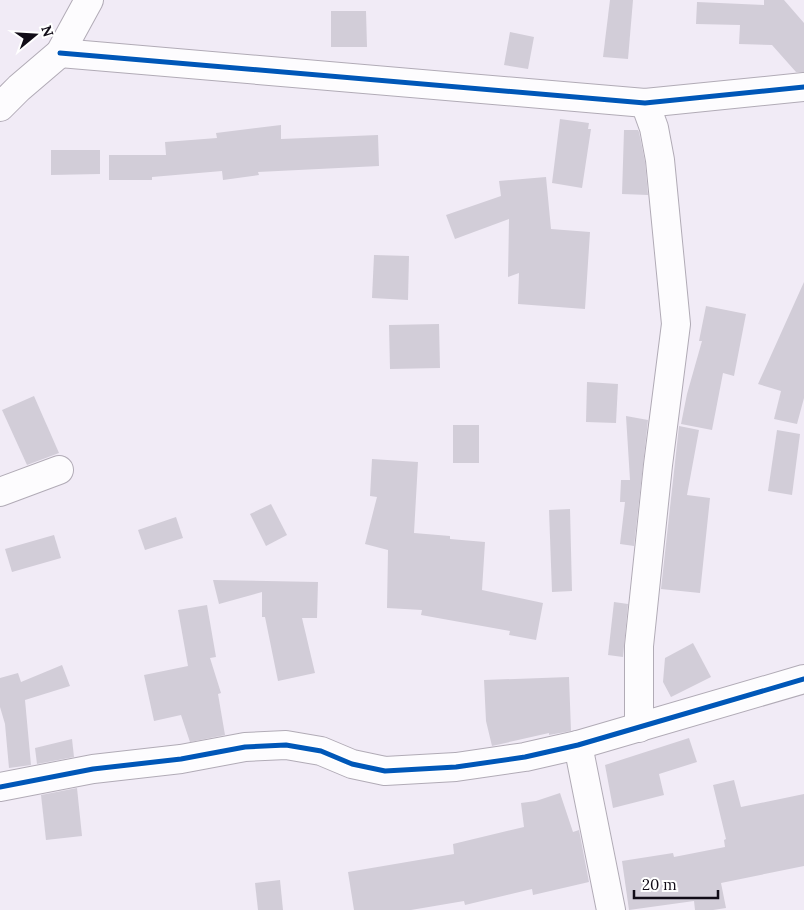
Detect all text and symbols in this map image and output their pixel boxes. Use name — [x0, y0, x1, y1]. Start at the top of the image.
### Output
north arrow — [10, 10, 60, 60]
text: N — [37, 23, 58, 39]
scale bar — [634, 868, 718, 900]
text: 20 m — [642, 875, 677, 894]

